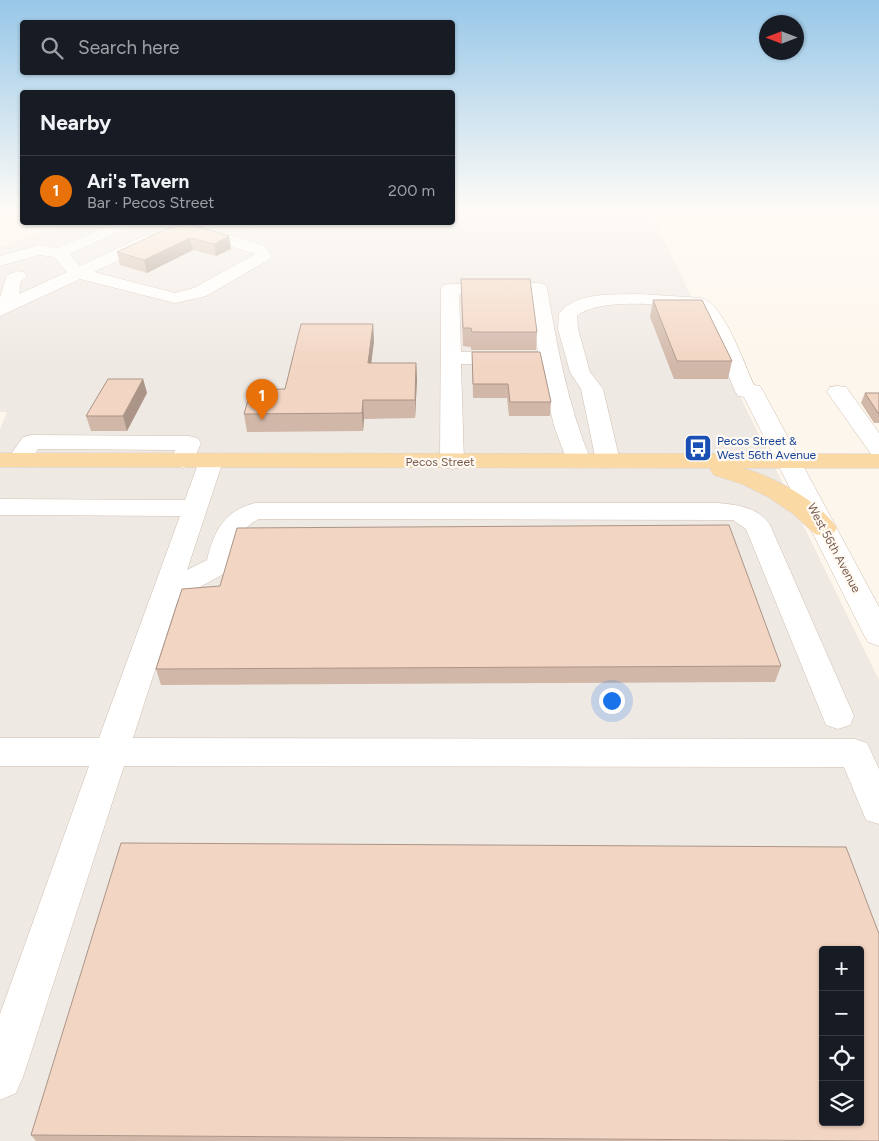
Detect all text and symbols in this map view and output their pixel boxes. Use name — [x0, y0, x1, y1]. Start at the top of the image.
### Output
north arrow — [759, 15, 804, 60]
search box — [20, 20, 455, 75]
icon: search — [38, 34, 66, 62]
text: Search here — [78, 36, 180, 59]
text: Nearby — [40, 110, 111, 135]
text: Ari's Tavern — [87, 170, 189, 193]
text: 1 — [53, 181, 59, 200]
text: 200 m — [388, 181, 435, 200]
text: Bar · Pecos Street — [87, 193, 214, 212]
pin: 1 — [246, 379, 278, 420]
bus stop icon: Pecos Street & West 56th Avenue — [683, 433, 713, 463]
place label: Pecos Street & West 56th Avenue — [717, 434, 817, 462]
street label: Pecos Street — [406, 455, 475, 469]
street label: West 56th Avenue — [805, 501, 864, 595]
your location — [599, 688, 625, 714]
map controls — [819, 946, 864, 1126]
button: + — [819, 946, 864, 991]
button: − — [819, 991, 864, 1036]
button: locate — [819, 1036, 864, 1081]
button: layers — [819, 1081, 864, 1126]

